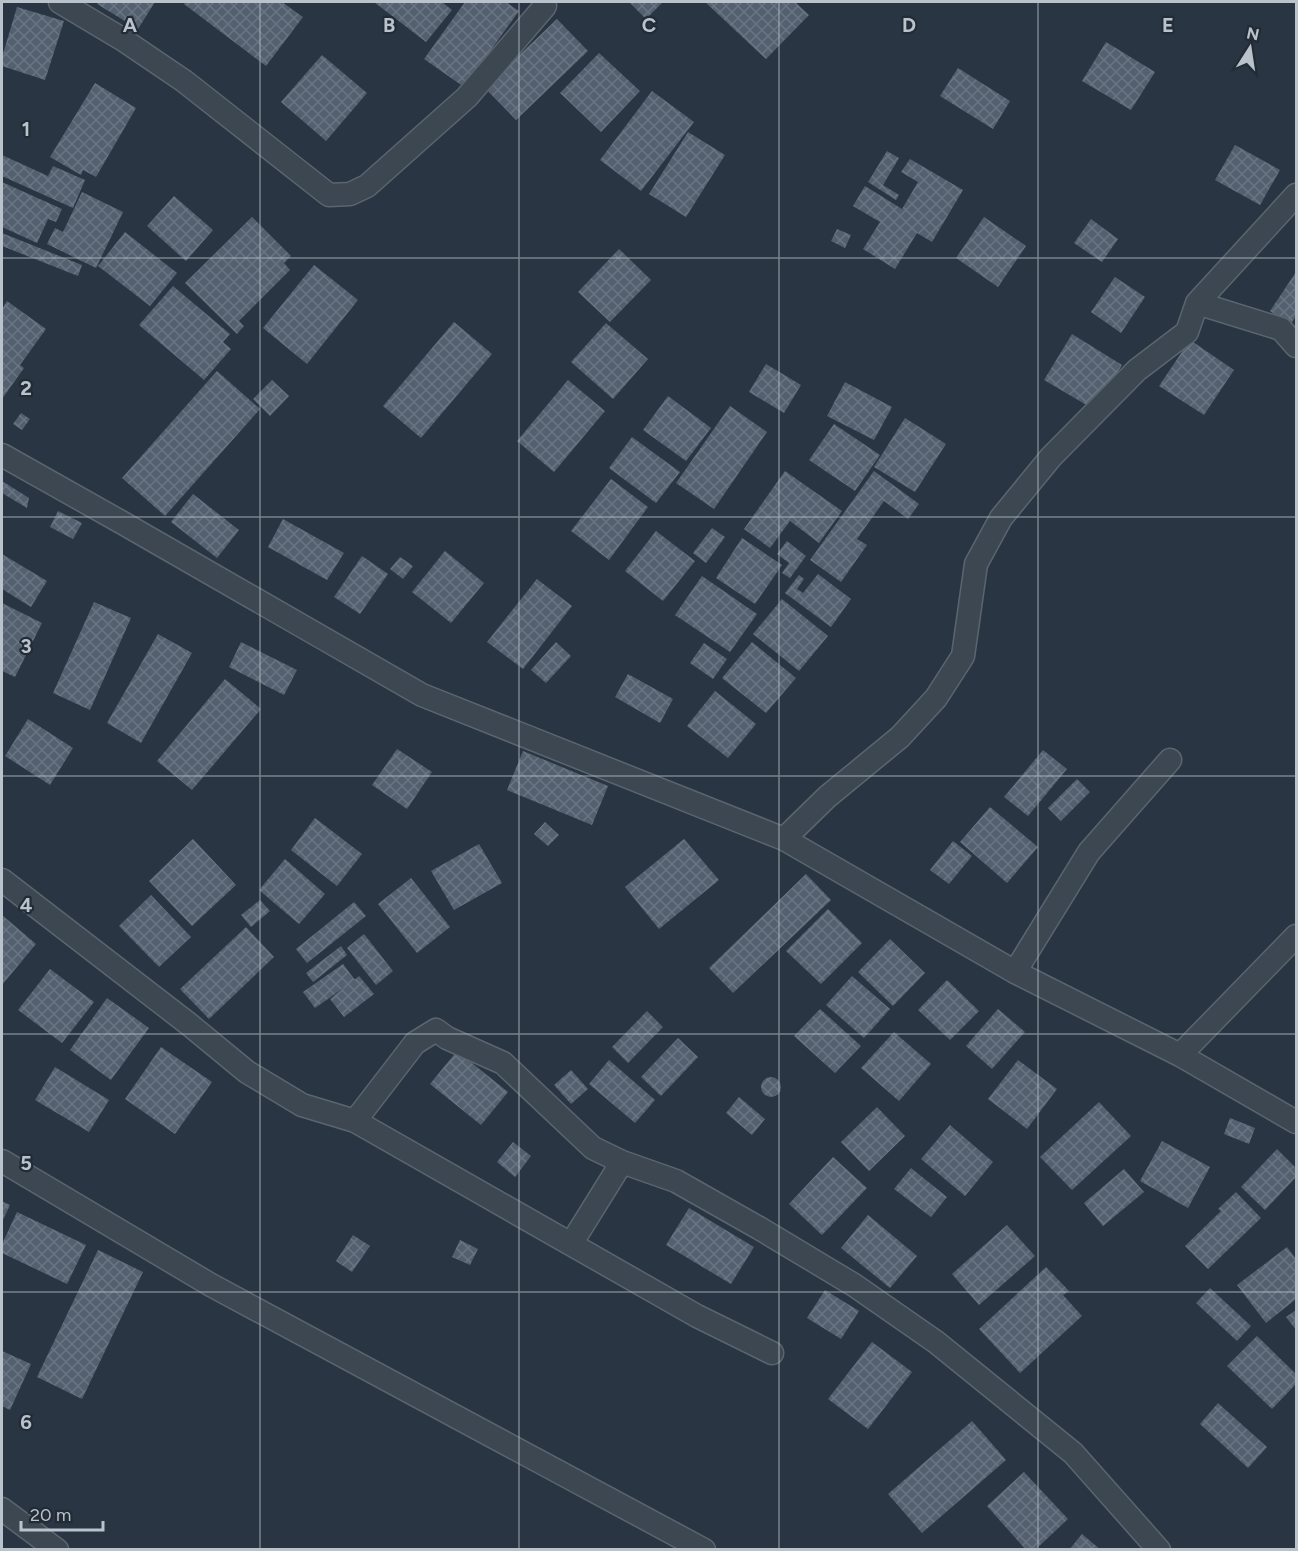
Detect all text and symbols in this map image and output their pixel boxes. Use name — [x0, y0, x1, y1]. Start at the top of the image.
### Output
text: A — [123, 13, 138, 37]
text: B — [383, 13, 395, 37]
text: C — [642, 13, 656, 37]
text: D — [902, 13, 916, 37]
text: E — [1162, 13, 1174, 37]
north arrow — [1220, 18, 1280, 78]
text: N — [1245, 23, 1261, 44]
text: 1 — [22, 117, 30, 141]
text: 2 — [20, 376, 32, 400]
text: 3 — [20, 634, 32, 658]
text: 4 — [20, 893, 33, 917]
text: 5 — [20, 1151, 32, 1175]
text: 6 — [20, 1410, 32, 1434]
scale bar — [21, 1494, 104, 1532]
text: 20 m — [30, 1504, 71, 1526]

